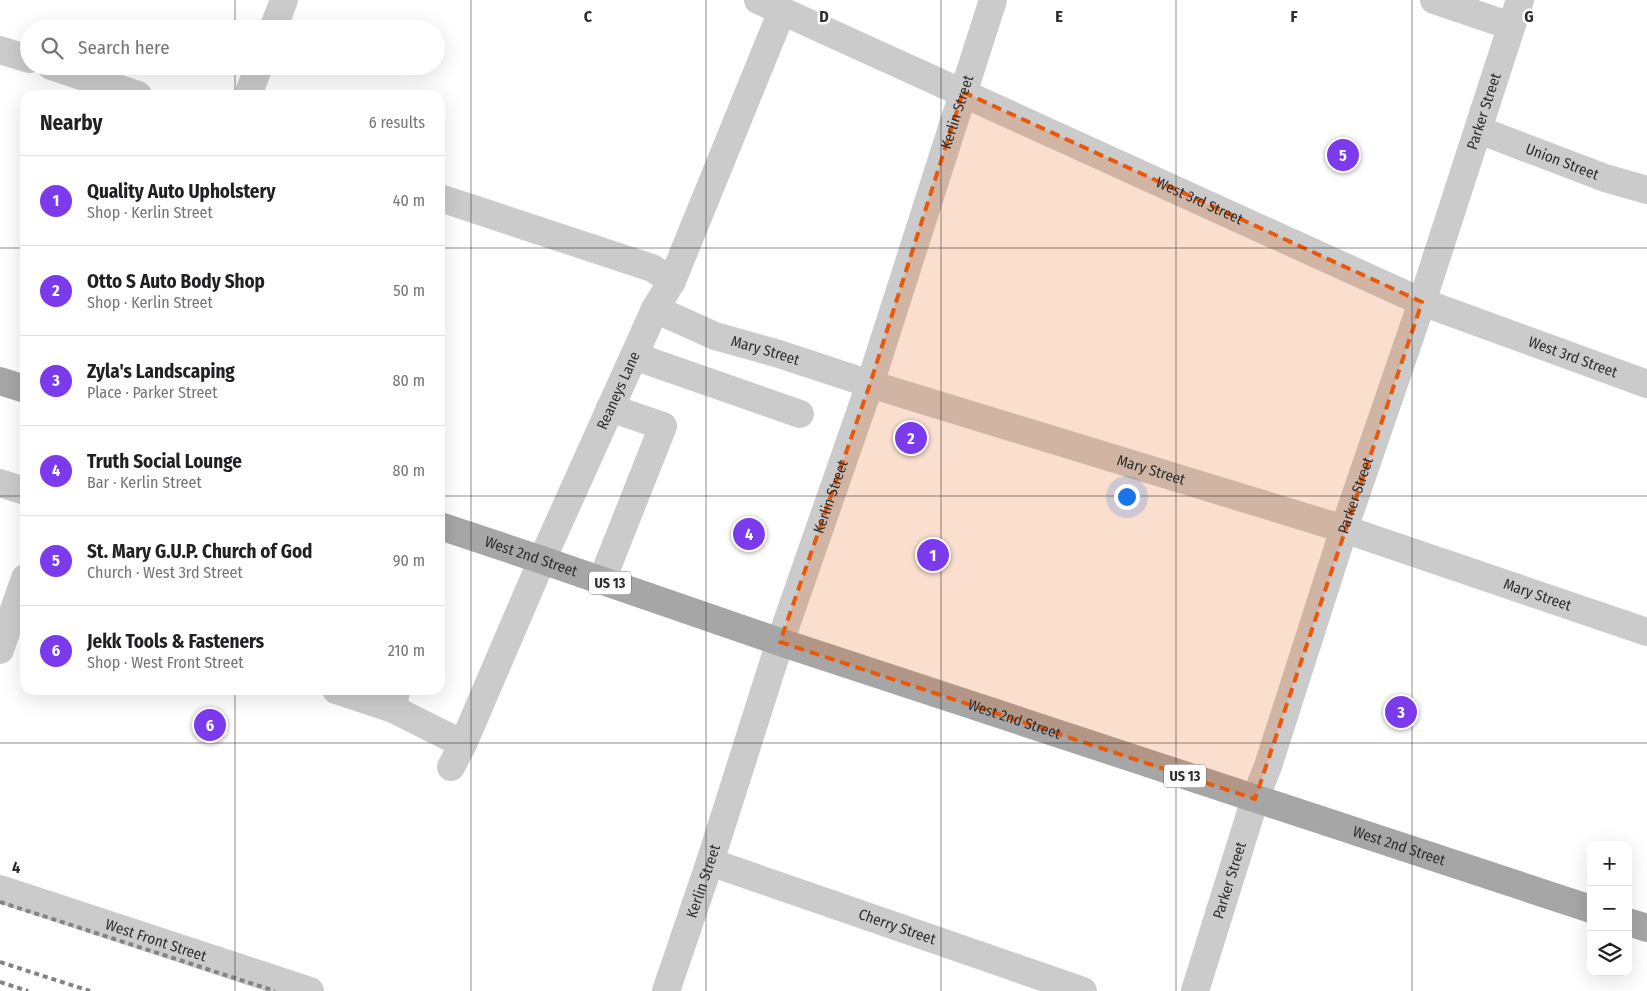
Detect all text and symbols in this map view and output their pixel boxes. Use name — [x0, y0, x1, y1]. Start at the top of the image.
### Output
text: C — [584, 7, 593, 26]
text: D — [819, 7, 829, 26]
text: E — [1055, 7, 1063, 26]
text: F — [1290, 7, 1298, 26]
text: G — [1524, 7, 1534, 26]
search box — [20, 20, 445, 75]
icon: search — [38, 34, 66, 62]
text: Search here — [78, 36, 170, 59]
street label: Parker Street — [1463, 71, 1505, 152]
street label: Kerlin Street — [937, 73, 977, 151]
text: Nearby — [40, 110, 102, 136]
text: 6 results — [369, 113, 425, 132]
pin: 5 — [1327, 136, 1359, 174]
street label: Union Street — [1523, 140, 1601, 184]
street label: West 3rd Street — [1153, 173, 1246, 228]
text: Quality Auto Upholstery — [87, 180, 276, 203]
text: 1 — [53, 191, 59, 210]
text: 40 m — [393, 191, 425, 210]
text: Shop · Kerlin Street — [87, 203, 213, 222]
text: Otto S Auto Body Shop — [87, 270, 265, 293]
text: 2 — [52, 281, 60, 300]
text: 50 m — [393, 281, 425, 300]
text: Shop · Kerlin Street — [87, 293, 213, 312]
street label: Mary Street — [729, 332, 802, 369]
street label: West 3rd Street — [1526, 333, 1620, 381]
street label: Reaneys Lane — [593, 349, 644, 432]
text: Zyla's Landscaping — [87, 360, 235, 383]
text: 3 — [52, 371, 60, 390]
text: 80 m — [393, 371, 425, 390]
text: Place · Parker Street — [87, 383, 217, 402]
pin: 2 — [895, 419, 927, 457]
text: Truth Social Lounge — [87, 450, 242, 473]
street label: Mary Street — [1115, 451, 1187, 489]
street label: Parker Street — [1334, 455, 1377, 536]
street label: Kerlin Street — [810, 458, 852, 536]
text: 4 — [52, 461, 60, 480]
text: 80 m — [393, 461, 425, 480]
text: Bar · Kerlin Street — [87, 473, 202, 492]
your location — [1114, 484, 1140, 510]
pin: 4 — [733, 515, 765, 553]
street label: West 2nd Street — [482, 533, 580, 580]
pin: 1 — [917, 536, 949, 574]
text: St. Mary G.U.P. Church of God — [87, 540, 312, 563]
text: 5 — [52, 551, 60, 570]
text: 90 m — [393, 551, 425, 570]
text: Church · West 3rd Street — [87, 563, 243, 582]
road number: US 13 — [589, 572, 631, 594]
street label: Mary Street — [1501, 575, 1574, 615]
text: Jekk Tools & Fasteners — [87, 630, 264, 653]
text: 6 — [52, 641, 60, 660]
text: 210 m — [388, 641, 425, 660]
text: Shop · West Front Street — [87, 653, 244, 672]
pin: 3 — [1385, 693, 1417, 731]
street label: West 2nd Street — [966, 696, 1063, 743]
pin: 6 — [194, 706, 226, 744]
road number: US 13 — [1164, 764, 1206, 788]
street label: West 2nd Street — [1350, 822, 1448, 869]
street label: Parker Street — [1209, 839, 1250, 921]
map controls — [1587, 841, 1632, 976]
button: + — [1587, 841, 1632, 886]
street label: Kerlin Street — [683, 842, 724, 920]
text: 4 — [12, 858, 20, 877]
button: − — [1587, 886, 1632, 931]
street label: Cherry Street — [856, 905, 938, 948]
street label: West Front Street — [103, 915, 209, 965]
button: layers — [1587, 931, 1632, 976]

